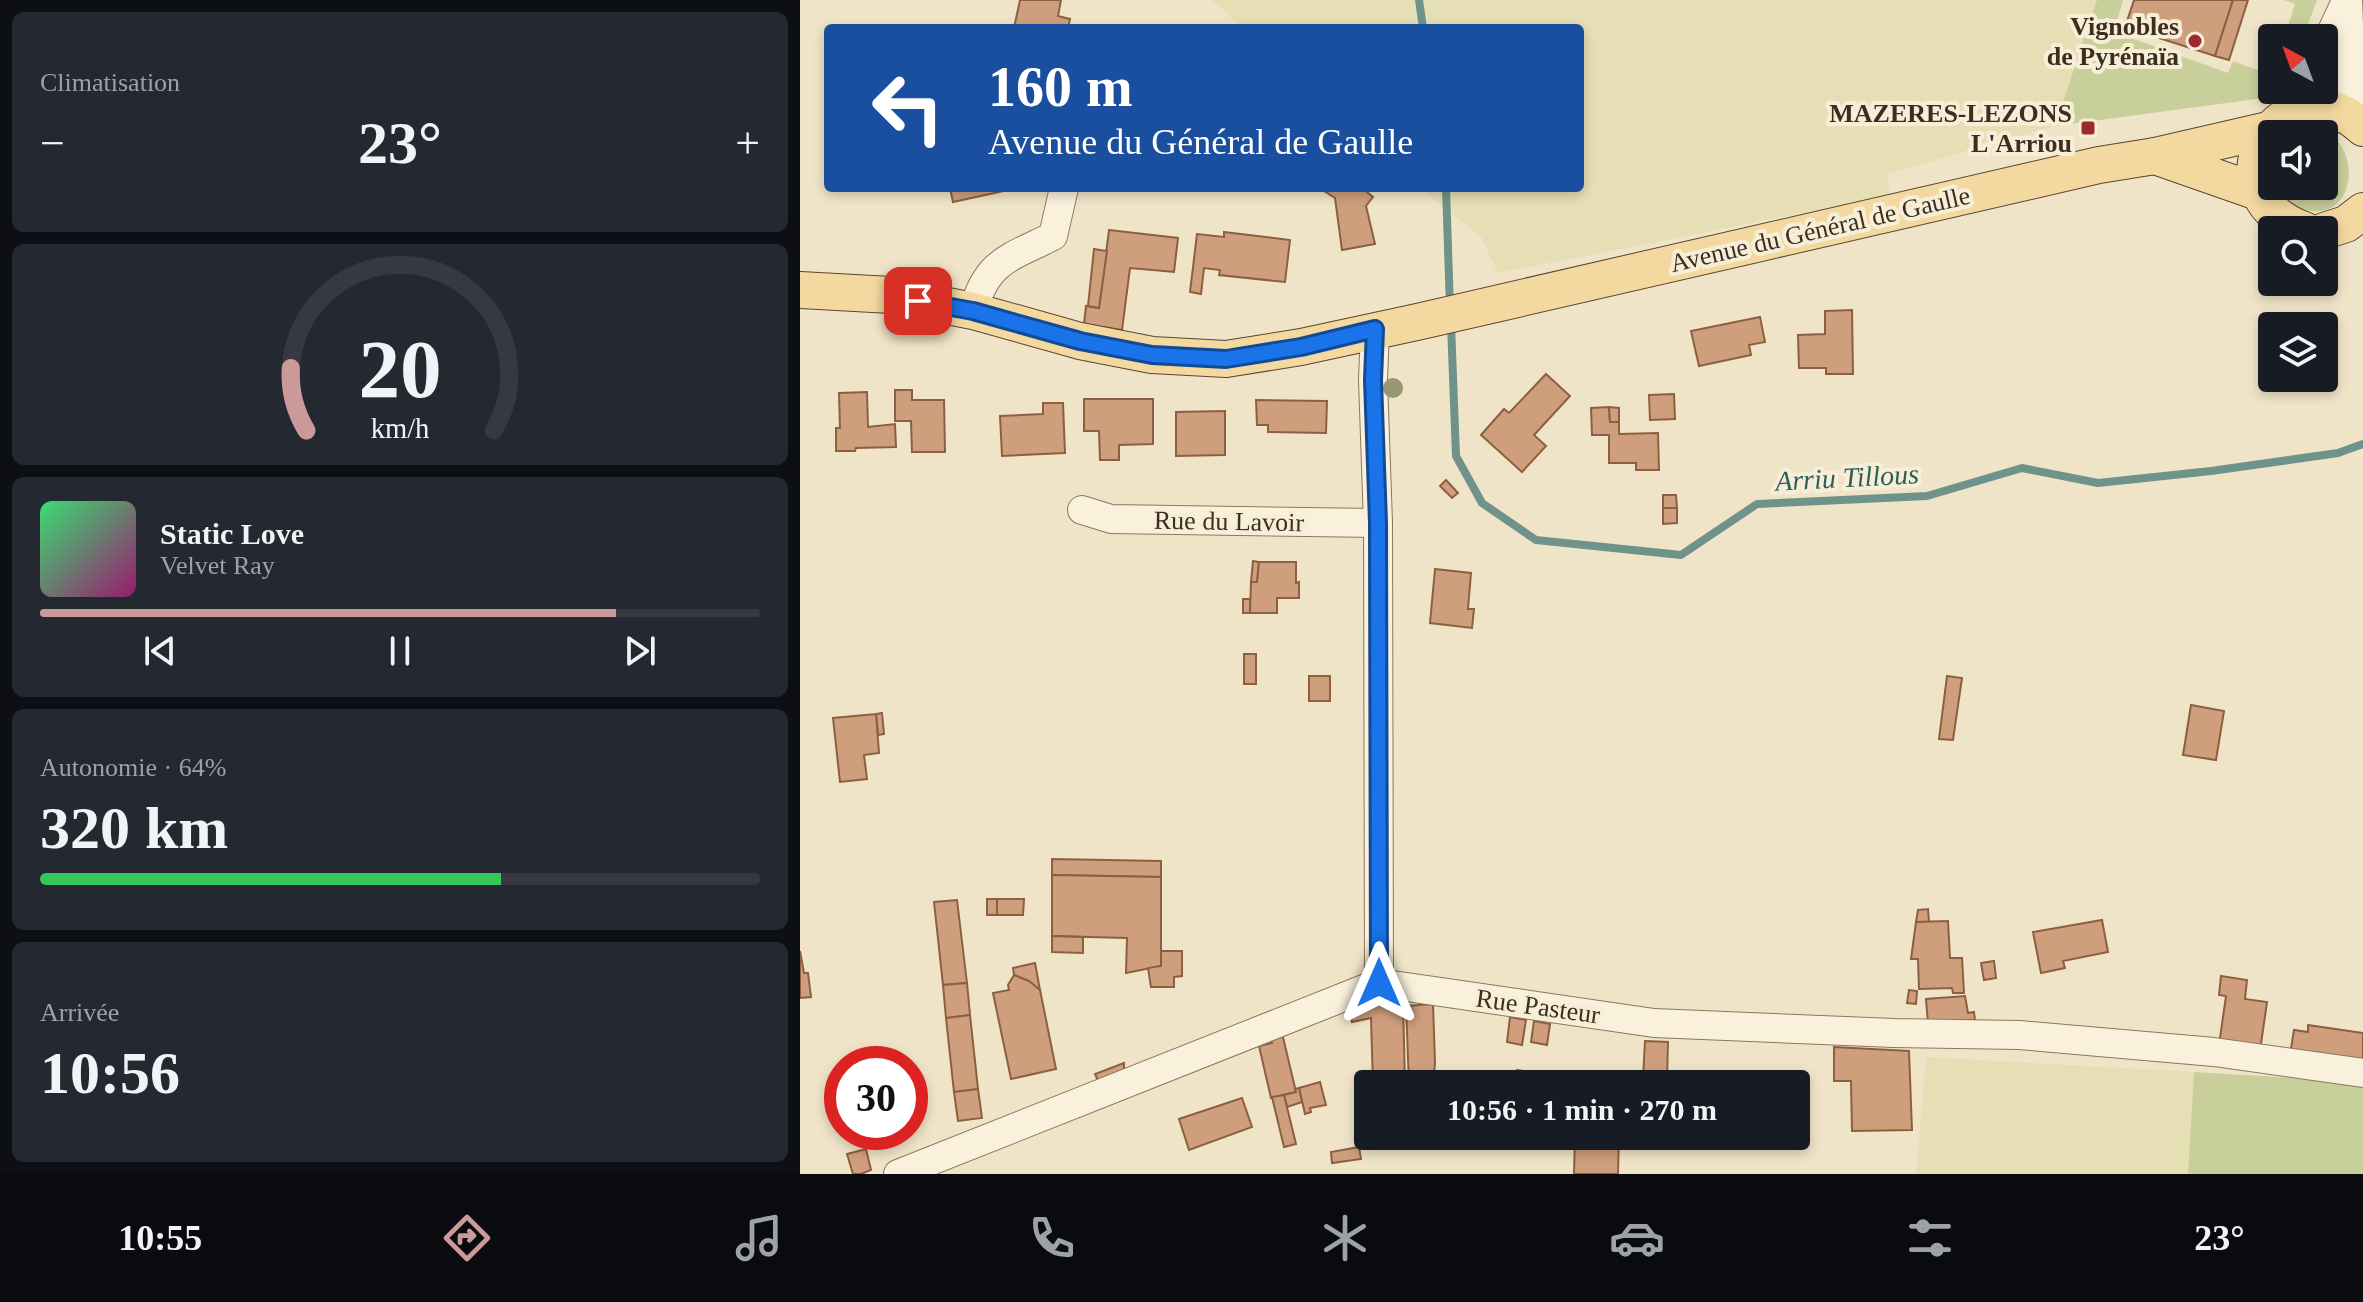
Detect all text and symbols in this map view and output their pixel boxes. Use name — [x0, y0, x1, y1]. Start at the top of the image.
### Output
place label: Vignobles de Pyrénaïa — [2047, 12, 2179, 71]
north arrow — [2258, 24, 2338, 104]
map controls — [2258, 24, 2338, 392]
marker: Vignobles de Pyrénaïa — [2186, 32, 2204, 50]
icon: left — [856, 56, 960, 160]
text: 160 m — [988, 56, 1133, 118]
text: Climatisation — [40, 68, 180, 97]
place label: MAZERES-LEZONS L'Arriou — [1829, 99, 2072, 158]
text: 23° — [358, 110, 442, 176]
text: − — [40, 119, 65, 168]
text: + — [735, 119, 760, 168]
marker: MAZERES-LEZONS L'Arriou — [2079, 119, 2097, 137]
button: sound — [2258, 120, 2338, 200]
text: Avenue du Général de Gaulle — [988, 122, 1413, 162]
street label: Avenue du Général de Gaulle — [1667, 181, 1973, 278]
button: search — [2258, 216, 2338, 296]
pin — [884, 267, 952, 335]
icon: arrive — [896, 279, 940, 323]
button: layers — [2258, 312, 2338, 392]
text: 20 — [358, 322, 442, 414]
text: km/h — [371, 413, 429, 444]
water label: Arriu Tillous — [1772, 458, 1920, 497]
street label: Rue du Lavoir — [1154, 506, 1305, 537]
text: Static Love — [160, 517, 304, 550]
text: Velvet Ray — [160, 551, 275, 580]
icon: previous — [138, 629, 182, 673]
icon: pause — [378, 629, 422, 673]
icon: next — [618, 629, 662, 673]
text: Autonomie · 64% — [40, 753, 226, 782]
text: 320 km — [40, 795, 228, 861]
position arrow — [1337, 941, 1421, 1025]
street label: Rue Pasteur — [1474, 983, 1602, 1030]
text: Arrivée — [40, 998, 119, 1027]
text: 10:56 — [40, 1040, 180, 1106]
speed limit sign: 30 — [824, 1046, 928, 1150]
text: 10:56 · 1 min · 270 m — [1447, 1093, 1717, 1126]
icon: directions — [439, 1210, 495, 1266]
icon: music — [731, 1210, 787, 1266]
icon: phone — [1024, 1210, 1080, 1266]
icon: climate — [1317, 1210, 1373, 1266]
icon: car — [1609, 1210, 1665, 1266]
icon: filters — [1902, 1210, 1958, 1266]
text: 10:55 — [118, 1218, 202, 1258]
text: 23° — [2194, 1218, 2245, 1258]

